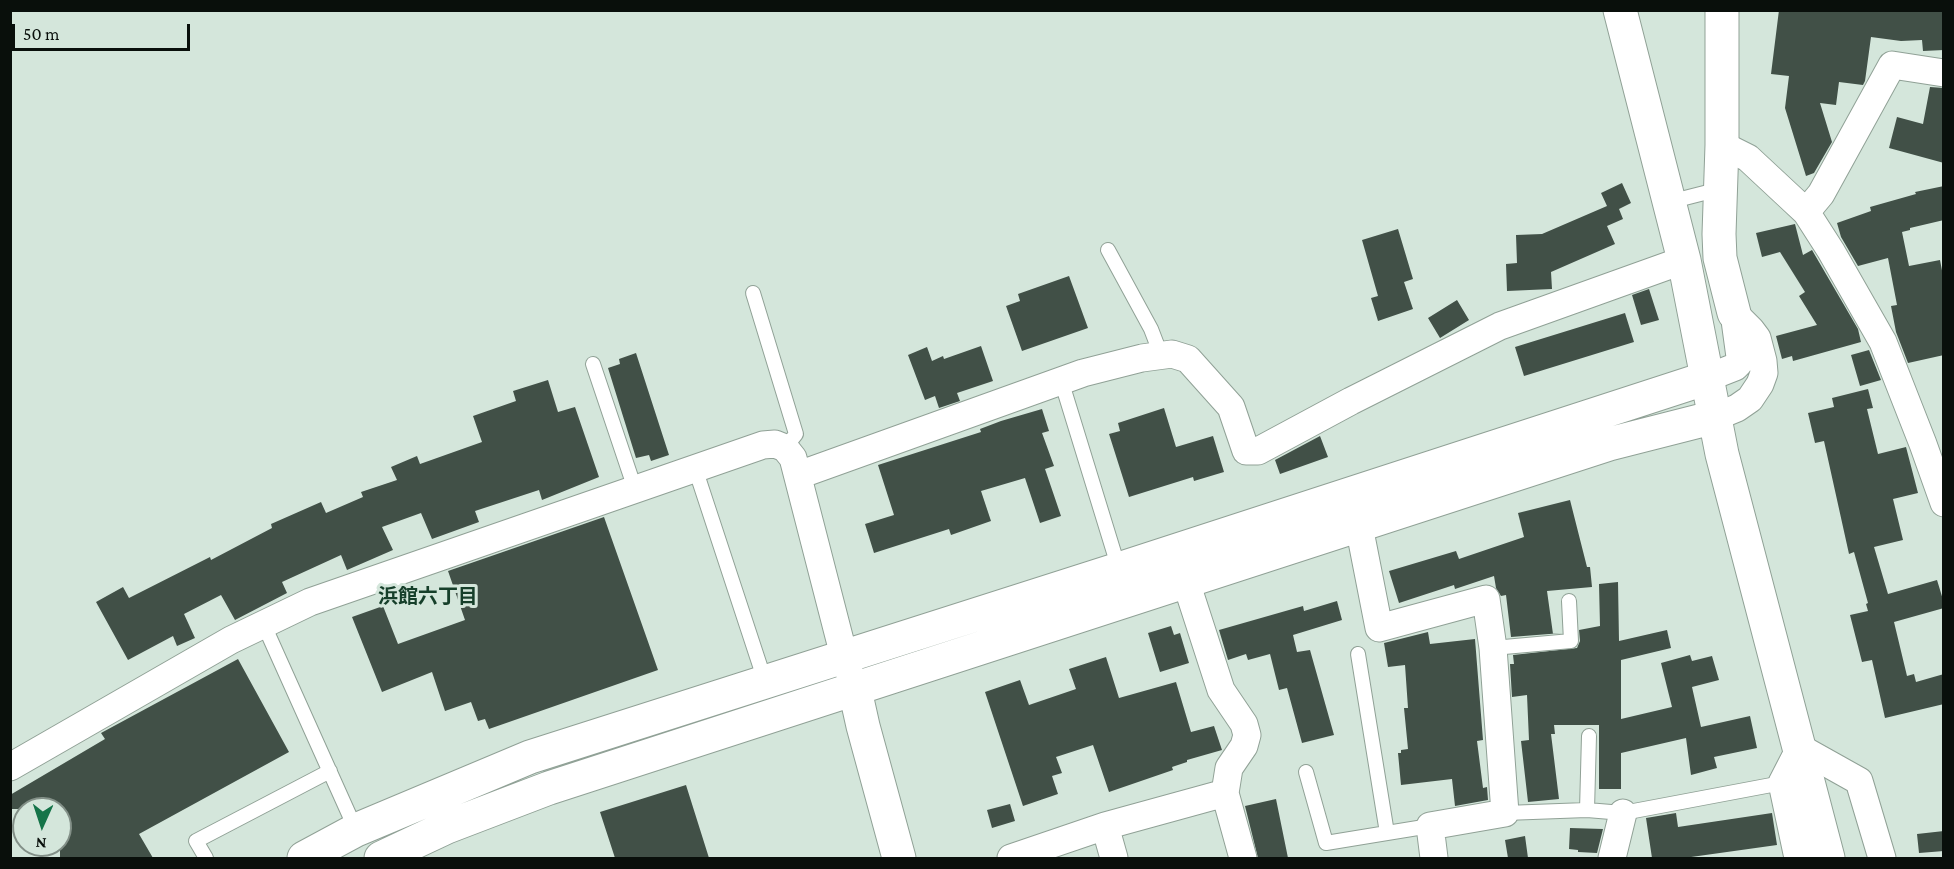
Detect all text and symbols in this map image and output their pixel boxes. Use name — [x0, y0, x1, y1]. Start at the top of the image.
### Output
scale bar — [15, 12, 194, 50]
text: 50 m — [23, 24, 60, 44]
district label: 浜館六丁目 — [378, 585, 478, 609]
north arrow — [12, 797, 72, 857]
text: N — [35, 835, 47, 852]

